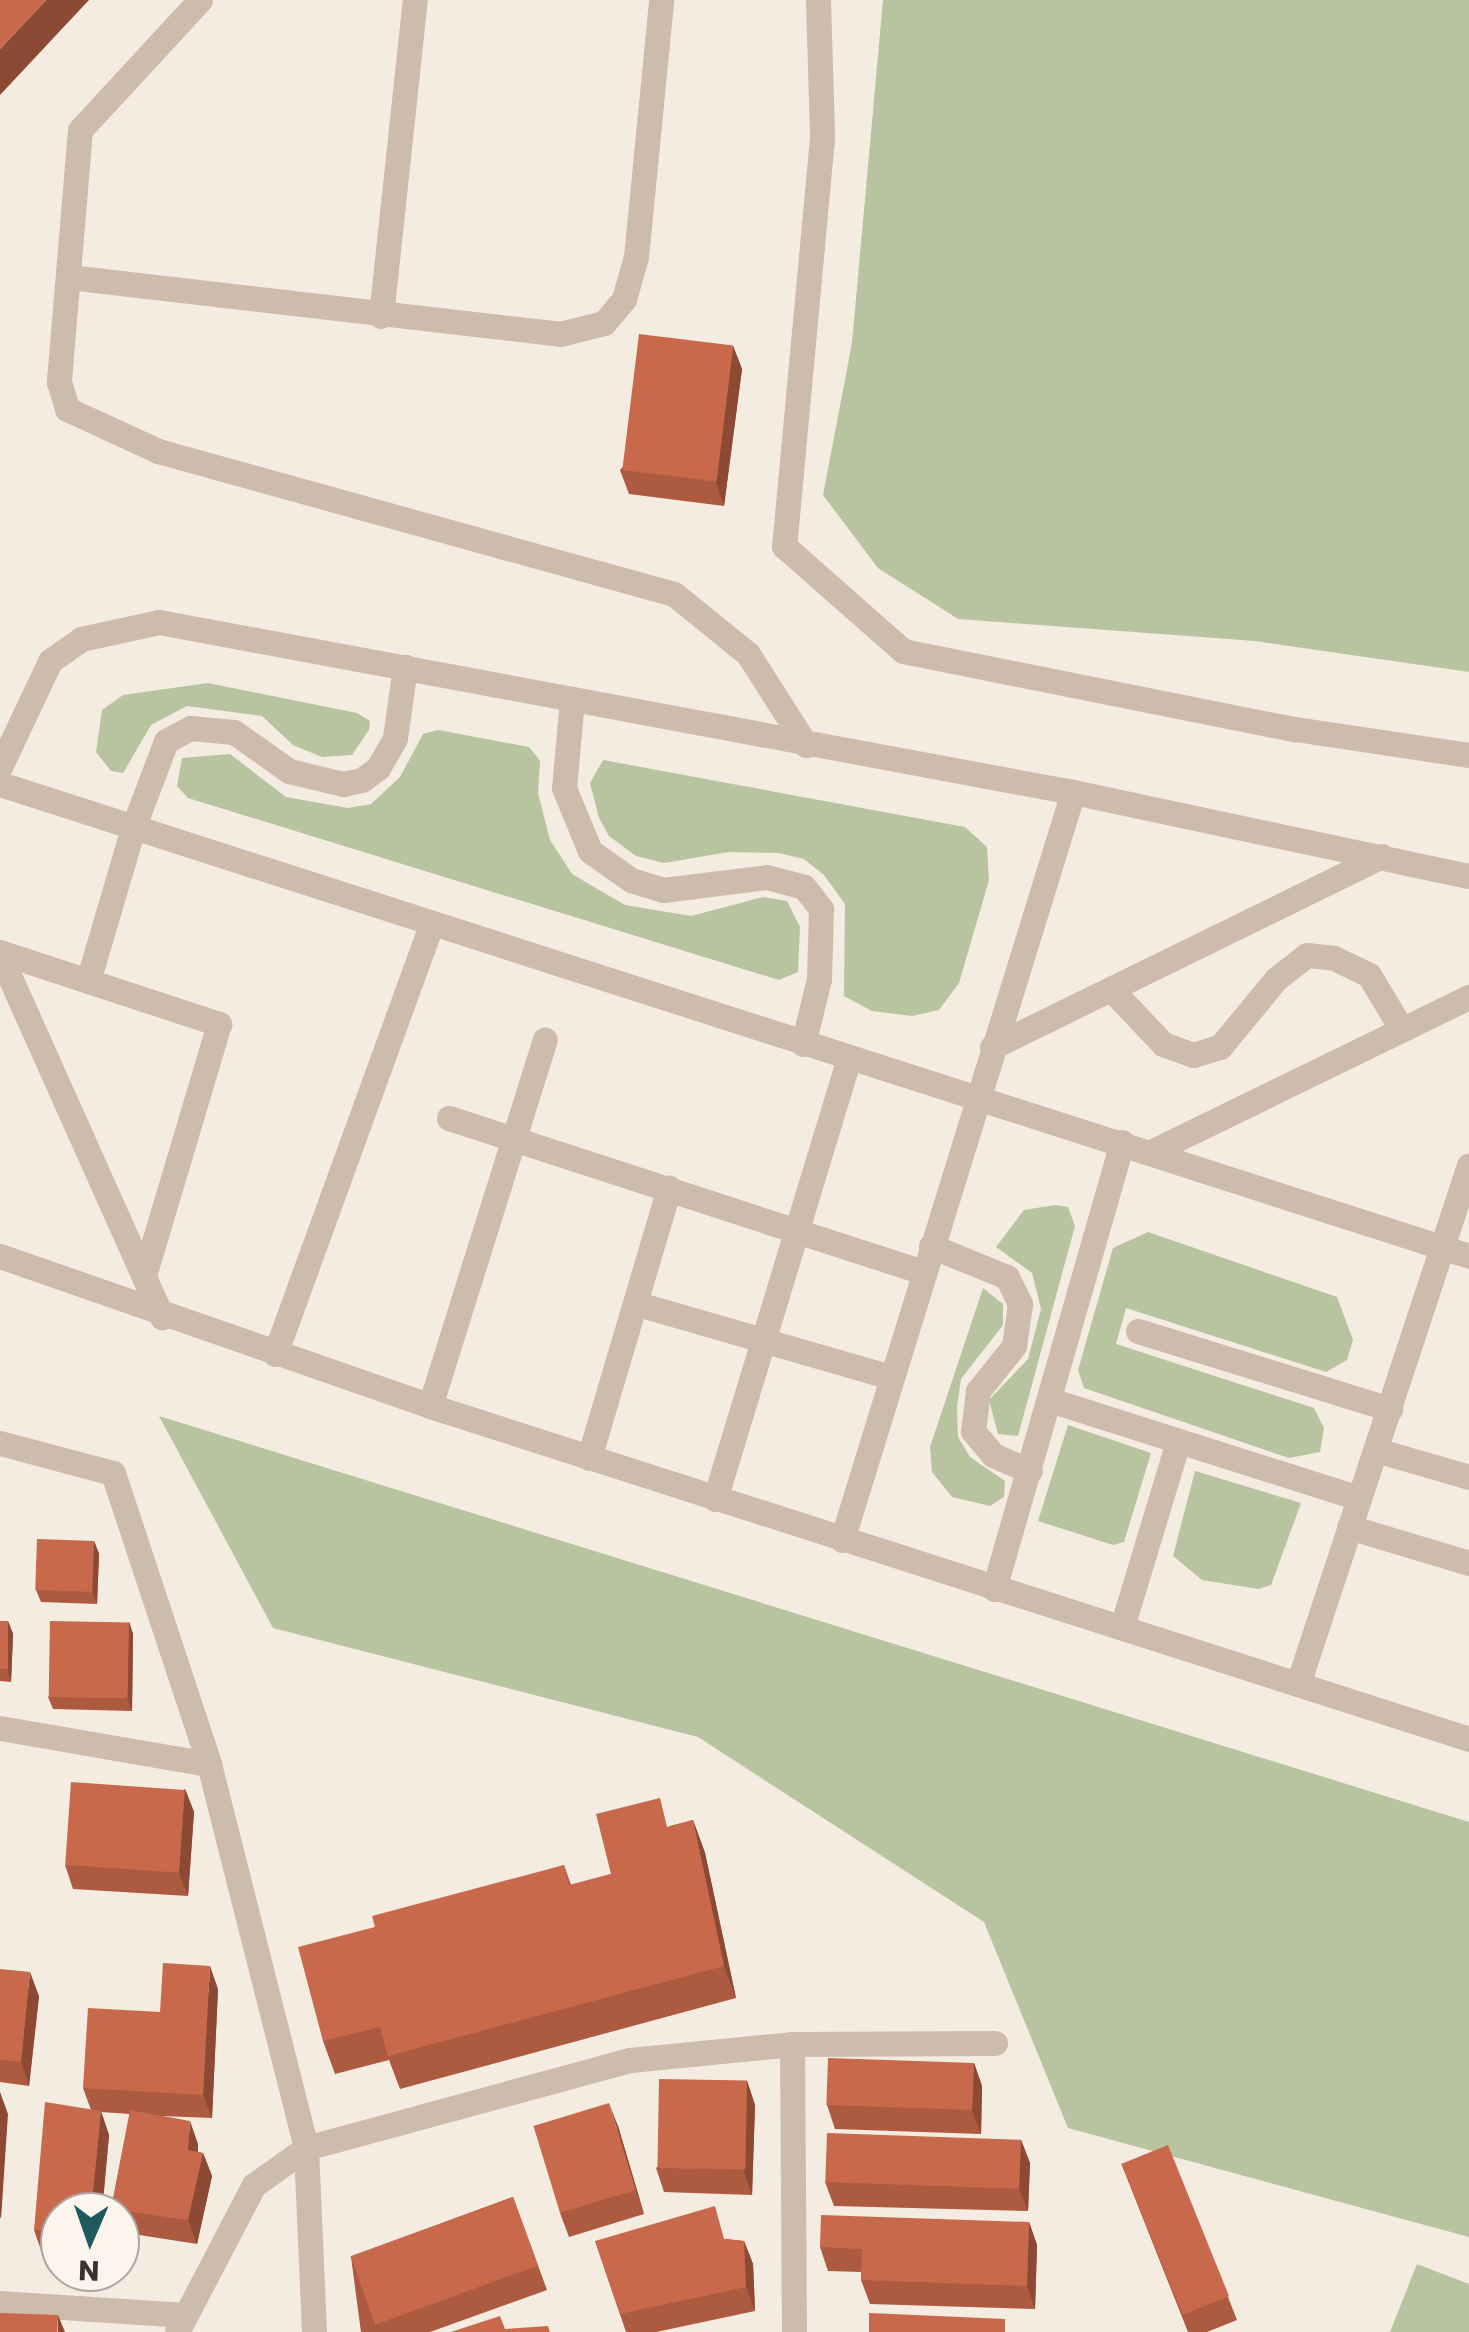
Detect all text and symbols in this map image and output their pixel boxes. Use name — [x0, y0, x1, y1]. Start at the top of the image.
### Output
north arrow — [40, 2192, 140, 2292]
text: N — [78, 2251, 100, 2290]

